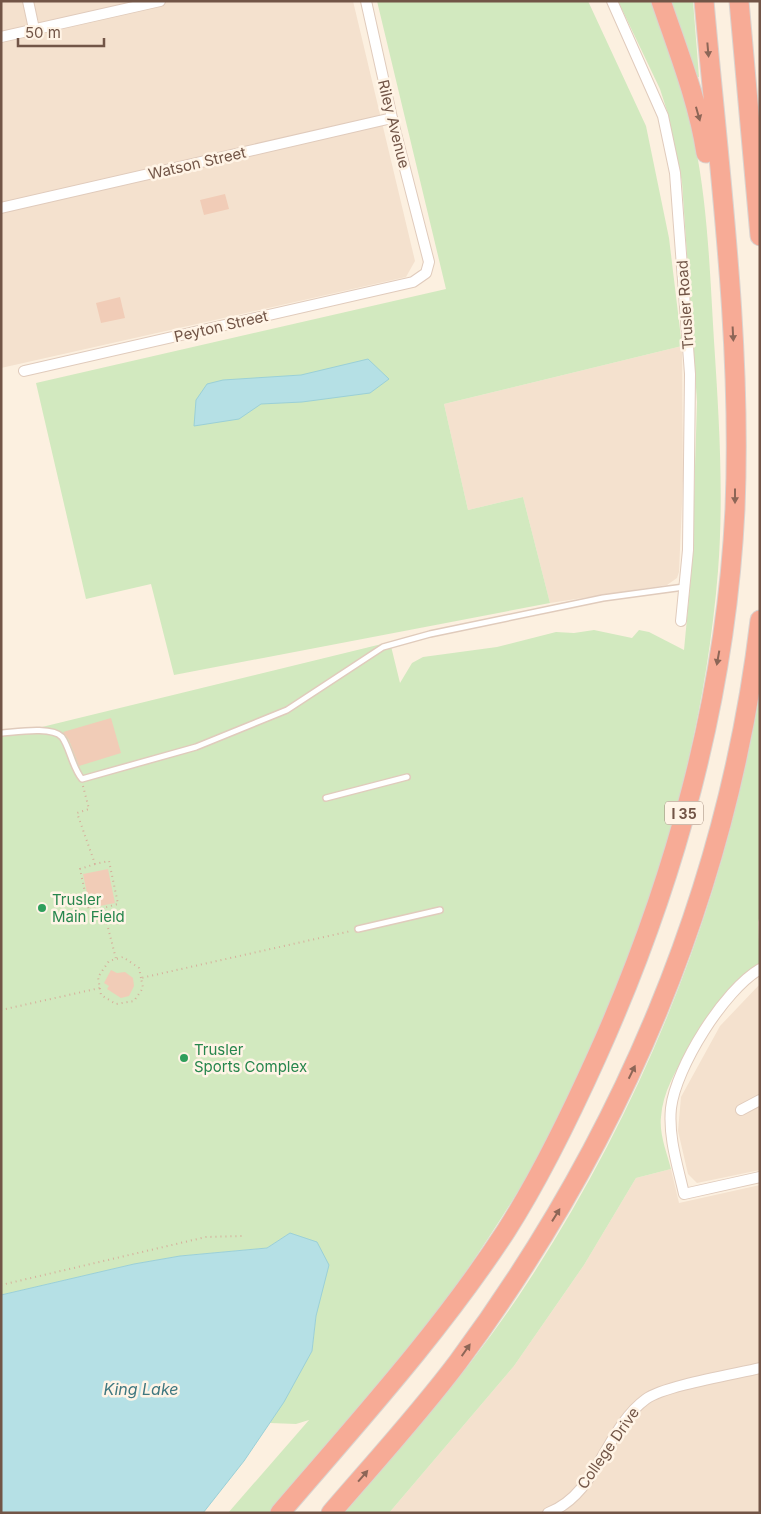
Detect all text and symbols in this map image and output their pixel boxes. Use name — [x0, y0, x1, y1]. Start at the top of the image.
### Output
scale bar — [18, 15, 104, 47]
text: 50 m — [25, 23, 61, 42]
one-way arrow — [704, 42, 712, 58]
street label: Riley Avenue — [374, 78, 414, 170]
one-way arrow — [694, 107, 702, 122]
street label: Watson Street — [146, 143, 248, 183]
street label: Trusler Road — [672, 260, 698, 350]
street label: Peyton Street — [172, 306, 270, 346]
one-way arrow — [729, 326, 737, 342]
one-way arrow — [731, 488, 739, 504]
one-way arrow — [714, 650, 722, 666]
road number: I 35 — [665, 801, 703, 824]
place label: Trusler Main Field — [52, 890, 125, 926]
marker: Trusler Main Field — [36, 902, 48, 914]
place label: Trusler Sports Complex — [194, 1040, 307, 1076]
marker: Trusler Sports Complex — [178, 1052, 190, 1064]
one-way arrow — [628, 1065, 636, 1079]
one-way arrow — [551, 1209, 560, 1222]
one-way arrow — [461, 1344, 471, 1357]
water label: King Lake — [103, 1379, 179, 1399]
street label: College Drive — [573, 1403, 643, 1493]
one-way arrow — [357, 1470, 368, 1483]

